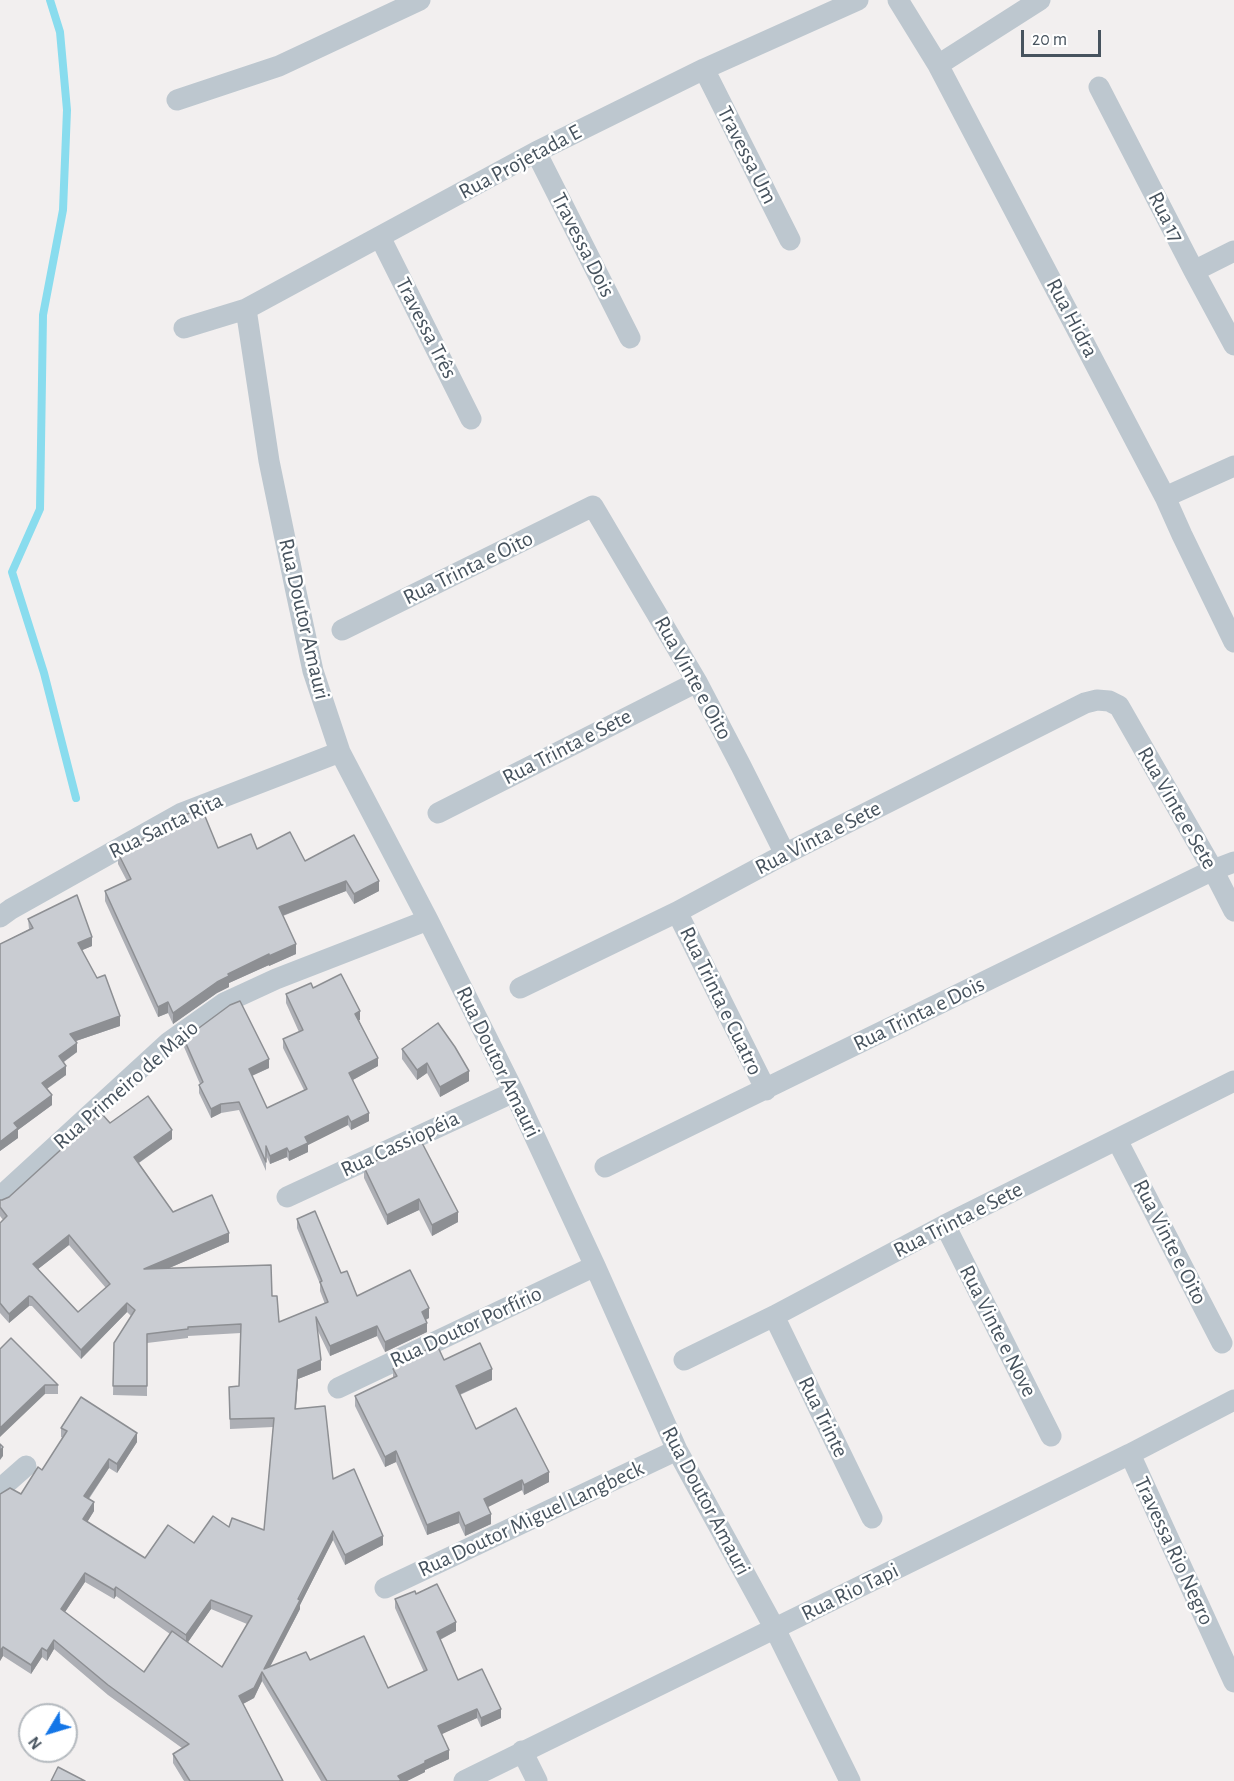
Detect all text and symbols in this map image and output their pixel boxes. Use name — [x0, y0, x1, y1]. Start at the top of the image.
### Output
scale bar — [1024, 18, 1104, 56]
text: 20 m — [1032, 31, 1067, 49]
street label: Travessa Um — [711, 102, 783, 208]
street label: Rua Projetada E — [454, 119, 586, 205]
street label: Rua 17 — [1142, 187, 1190, 247]
street label: Travessa Dois — [545, 188, 621, 302]
street label: Travessa Três — [389, 273, 463, 383]
street label: Rua Hidra — [1040, 274, 1104, 362]
street label: Rua Trinta e Oito — [399, 525, 537, 611]
street label: Rua Doutor Amauri — [273, 536, 335, 702]
street label: Rua Vinte e Oito — [648, 612, 738, 744]
street label: Rua Trinta e Sete — [498, 703, 636, 791]
street label: Rua Vinte e Sete — [1131, 742, 1223, 874]
street label: Rua Santa Rita — [105, 787, 227, 865]
street label: Rua Vinta e Sete — [751, 795, 885, 881]
street label: Rua Trinta e Cuatro — [674, 922, 768, 1080]
street label: Rua Trinta e Dois — [849, 971, 989, 1057]
street label: Rua Doutor Amauri — [450, 982, 546, 1142]
street label: Rua Primeiro de Maio — [48, 1015, 204, 1155]
street label: Rua Cassiopéia — [337, 1105, 463, 1183]
street label: Rua Vinte e Oito — [1127, 1175, 1213, 1309]
street label: Rua Trinta e Sete — [889, 1176, 1027, 1264]
street label: Rua Vinte e Nove — [953, 1261, 1043, 1401]
street label: Rua Doutor Porfírio — [386, 1280, 546, 1374]
street label: Rua Trinte — [792, 1372, 854, 1462]
street label: Rua Doutor Amauri — [656, 1422, 756, 1580]
street label: Rua Doutor Miguel Langbeck — [414, 1455, 648, 1583]
street label: Travessa Rio Negro — [1128, 1473, 1220, 1629]
street label: Rua Rio Tapi — [797, 1557, 903, 1627]
north arrow — [18, 1703, 78, 1763]
text: N — [26, 1734, 45, 1752]

